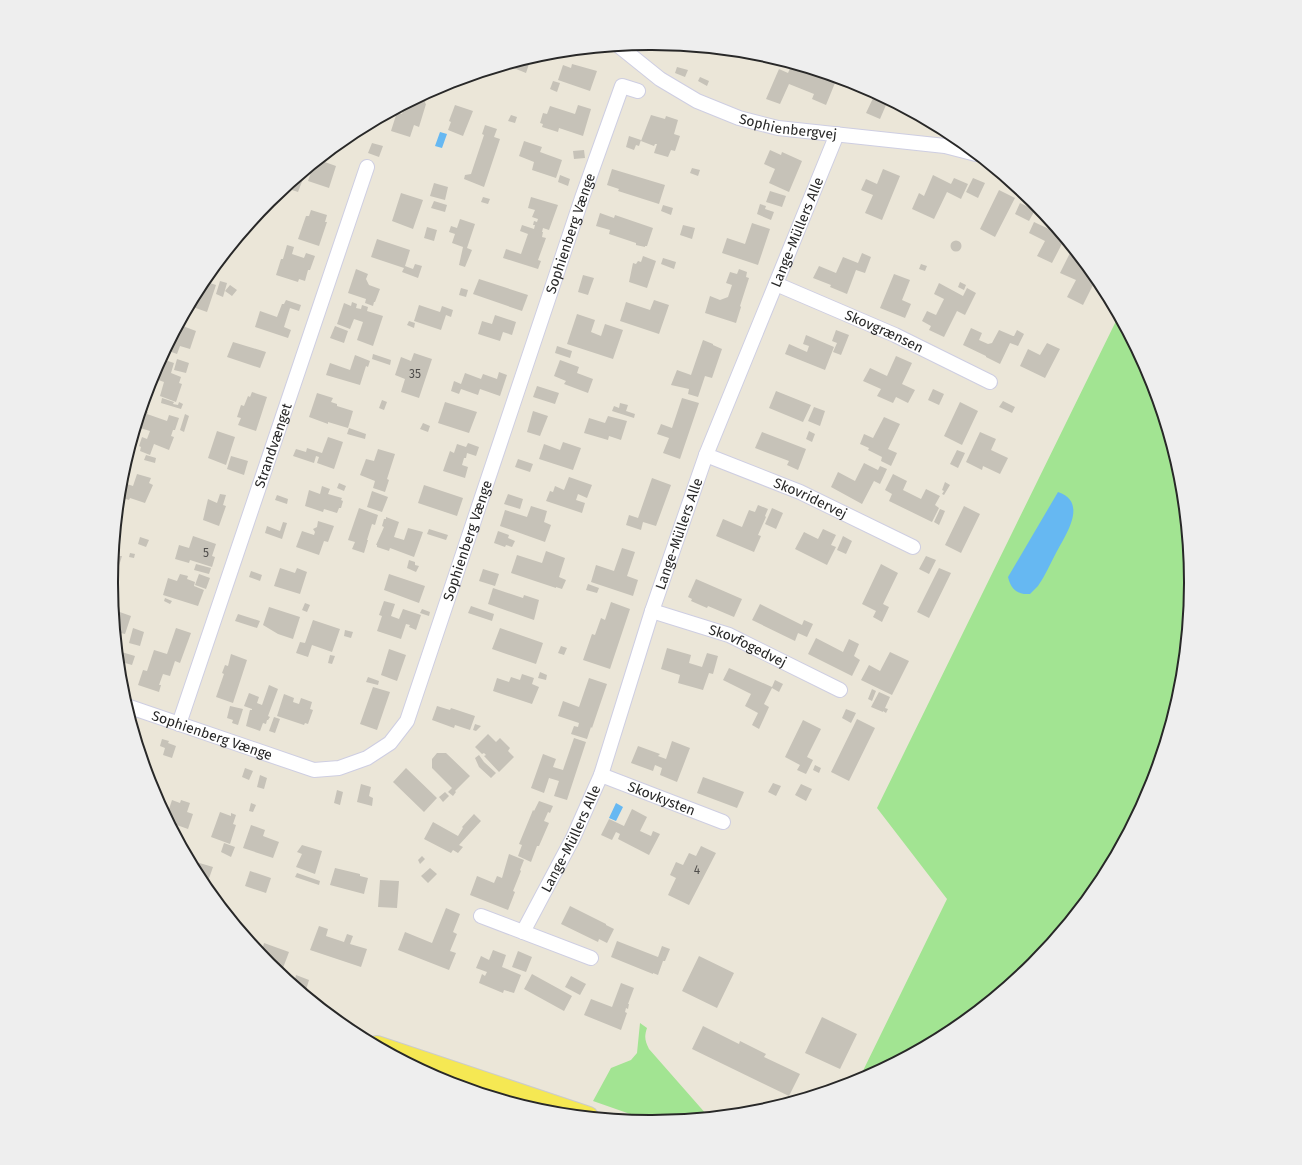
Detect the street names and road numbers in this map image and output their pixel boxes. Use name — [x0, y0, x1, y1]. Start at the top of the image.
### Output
street label: Sophienbergvej — [737, 110, 838, 143]
street label: Sophienberg Vænge — [543, 171, 599, 296]
street label: Lange-Müllers Alle — [767, 175, 827, 290]
street label: Skovgrænsen — [842, 307, 926, 357]
street label: Strandvænget — [251, 400, 296, 490]
street label: Skovridervej — [771, 474, 850, 523]
street label: Lange-Müllers Alle — [652, 476, 706, 592]
street label: Sophienberg Vænge — [440, 478, 496, 603]
street label: Skovfogedvej — [707, 621, 789, 671]
street label: Sophienberg Vænge — [149, 707, 275, 764]
street label: Skovkysten — [625, 778, 698, 820]
street label: Lange-Müllers Alle — [538, 783, 604, 895]

